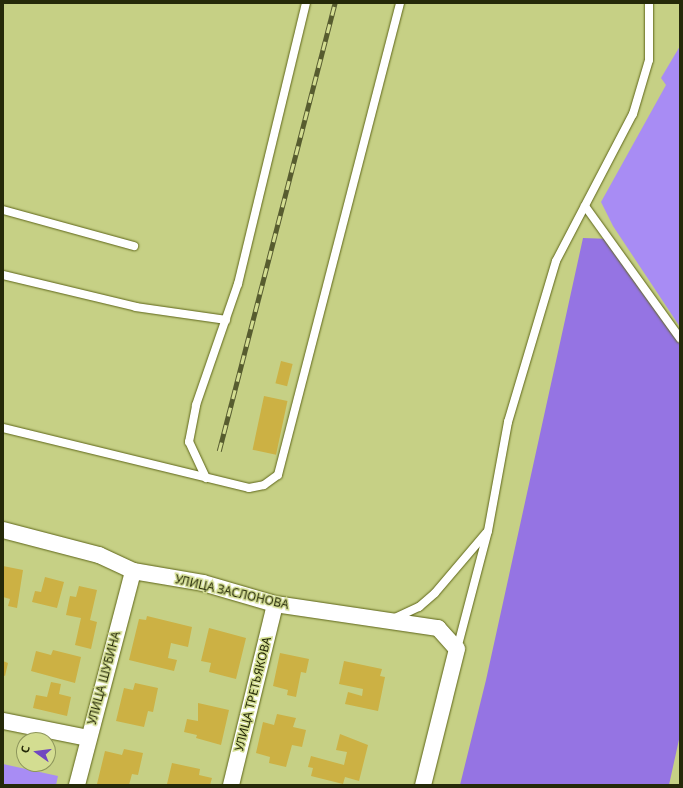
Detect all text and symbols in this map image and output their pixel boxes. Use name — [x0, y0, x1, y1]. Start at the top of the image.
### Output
street label: УЛИЦА ЗАСЛОНОВА — [174, 572, 290, 612]
street label: УЛИЦА ШУБИНА — [85, 630, 123, 726]
street label: УЛИЦА ТРЕТЬЯКОВА — [232, 635, 274, 753]
north arrow — [16, 732, 56, 772]
text: С — [17, 744, 33, 754]

